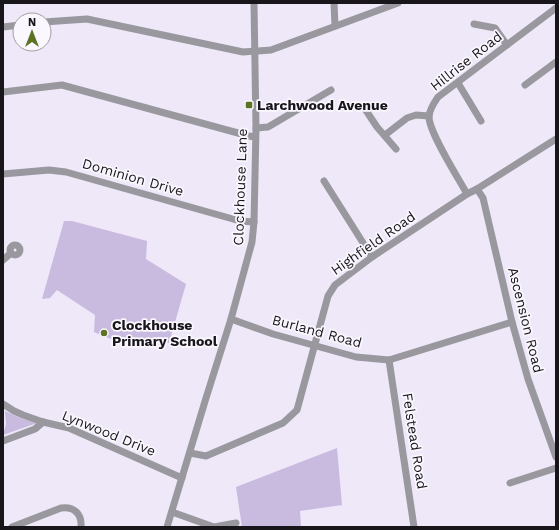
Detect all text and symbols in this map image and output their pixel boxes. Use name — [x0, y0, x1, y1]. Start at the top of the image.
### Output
north arrow — [12, 12, 52, 52]
text: N — [28, 16, 36, 29]
street label: Hillrise Road — [427, 28, 505, 94]
place label: Larchwood Avenue — [257, 97, 388, 113]
marker: Larchwood Avenue — [244, 100, 254, 110]
street label: Clockhouse Lane — [230, 128, 250, 246]
street label: Dominion Drive — [81, 155, 185, 199]
street label: Highfield Road — [328, 208, 418, 278]
street label: Ascension Road — [505, 266, 547, 374]
street label: Burland Road — [270, 311, 364, 351]
place label: Clockhouse Primary School — [112, 317, 218, 349]
marker: Clockhouse Primary School — [99, 328, 109, 338]
street label: Felstead Road — [400, 392, 430, 490]
street label: Lynwood Drive — [60, 407, 158, 459]

